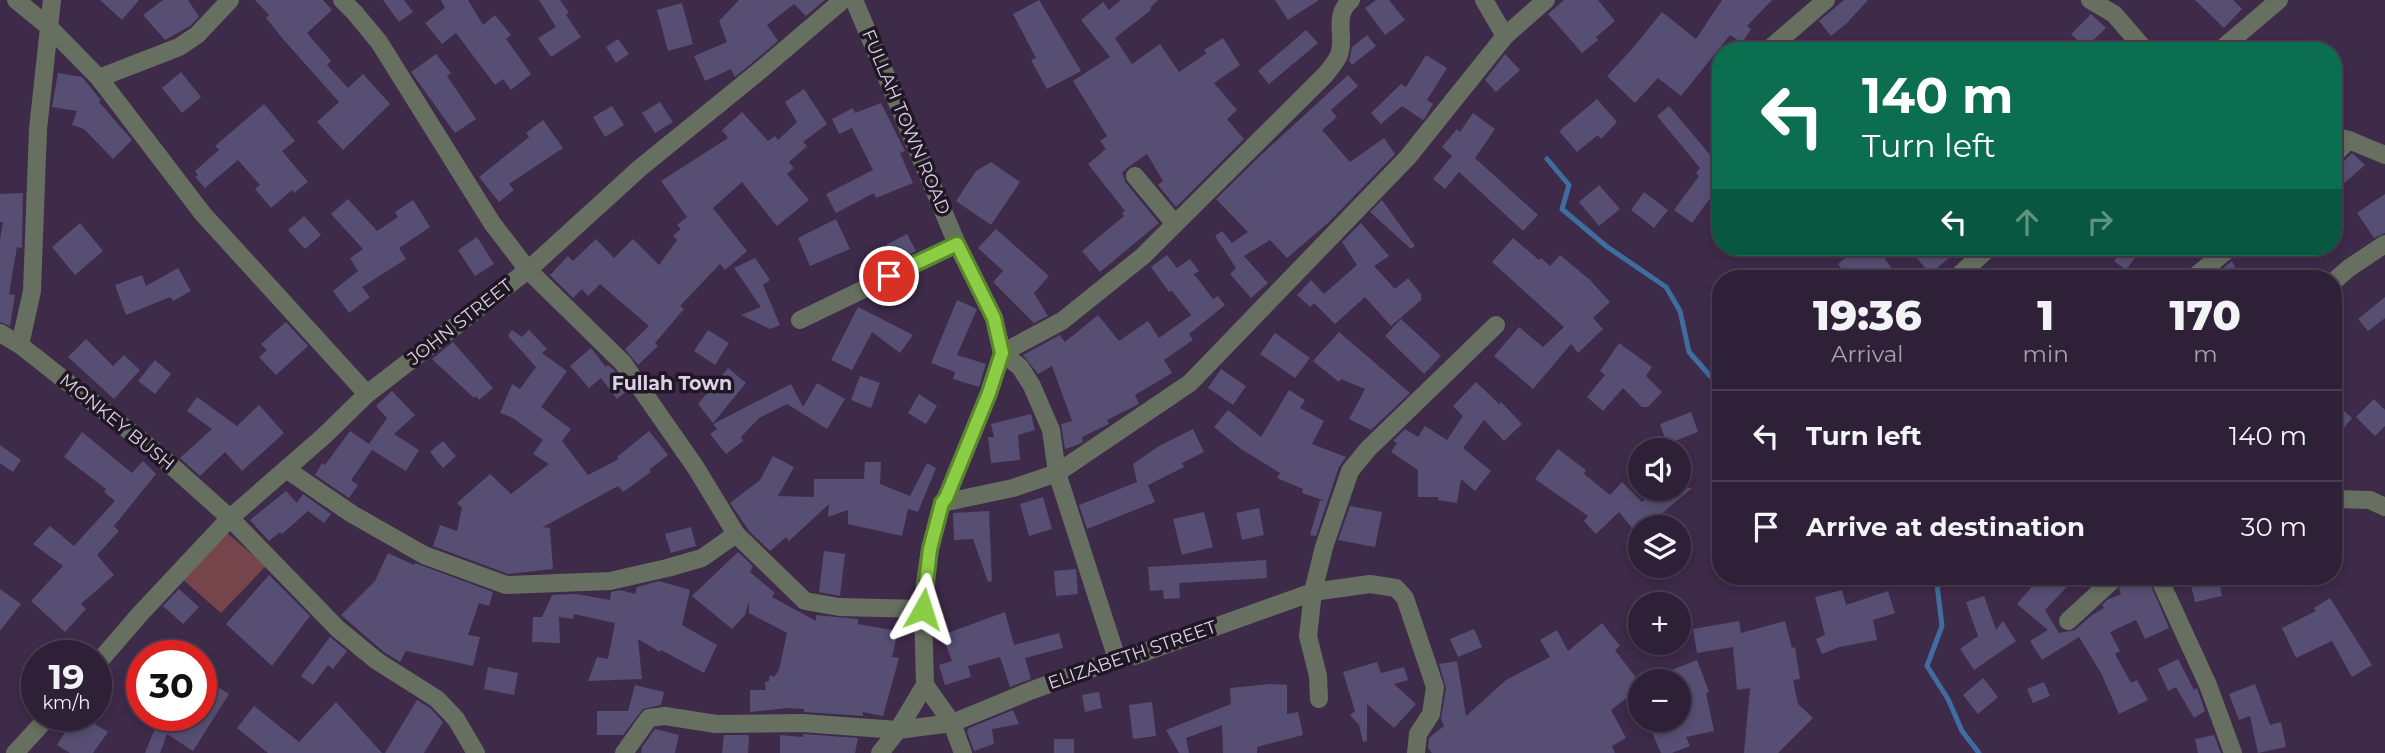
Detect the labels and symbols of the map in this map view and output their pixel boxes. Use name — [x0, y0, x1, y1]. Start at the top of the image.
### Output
street label: FULLAH TOWN ROAD — [857, 26, 955, 218]
pin — [859, 246, 919, 306]
street label: JOHN STREET — [402, 274, 517, 370]
street label: MONKEY BUSH — [55, 369, 179, 475]
district label: Fullah Town — [612, 372, 732, 395]
position arrow — [886, 572, 960, 646]
street label: ELIZABETH STREET — [1045, 616, 1220, 694]
speed limit sign: 30 — [126, 640, 217, 731]

